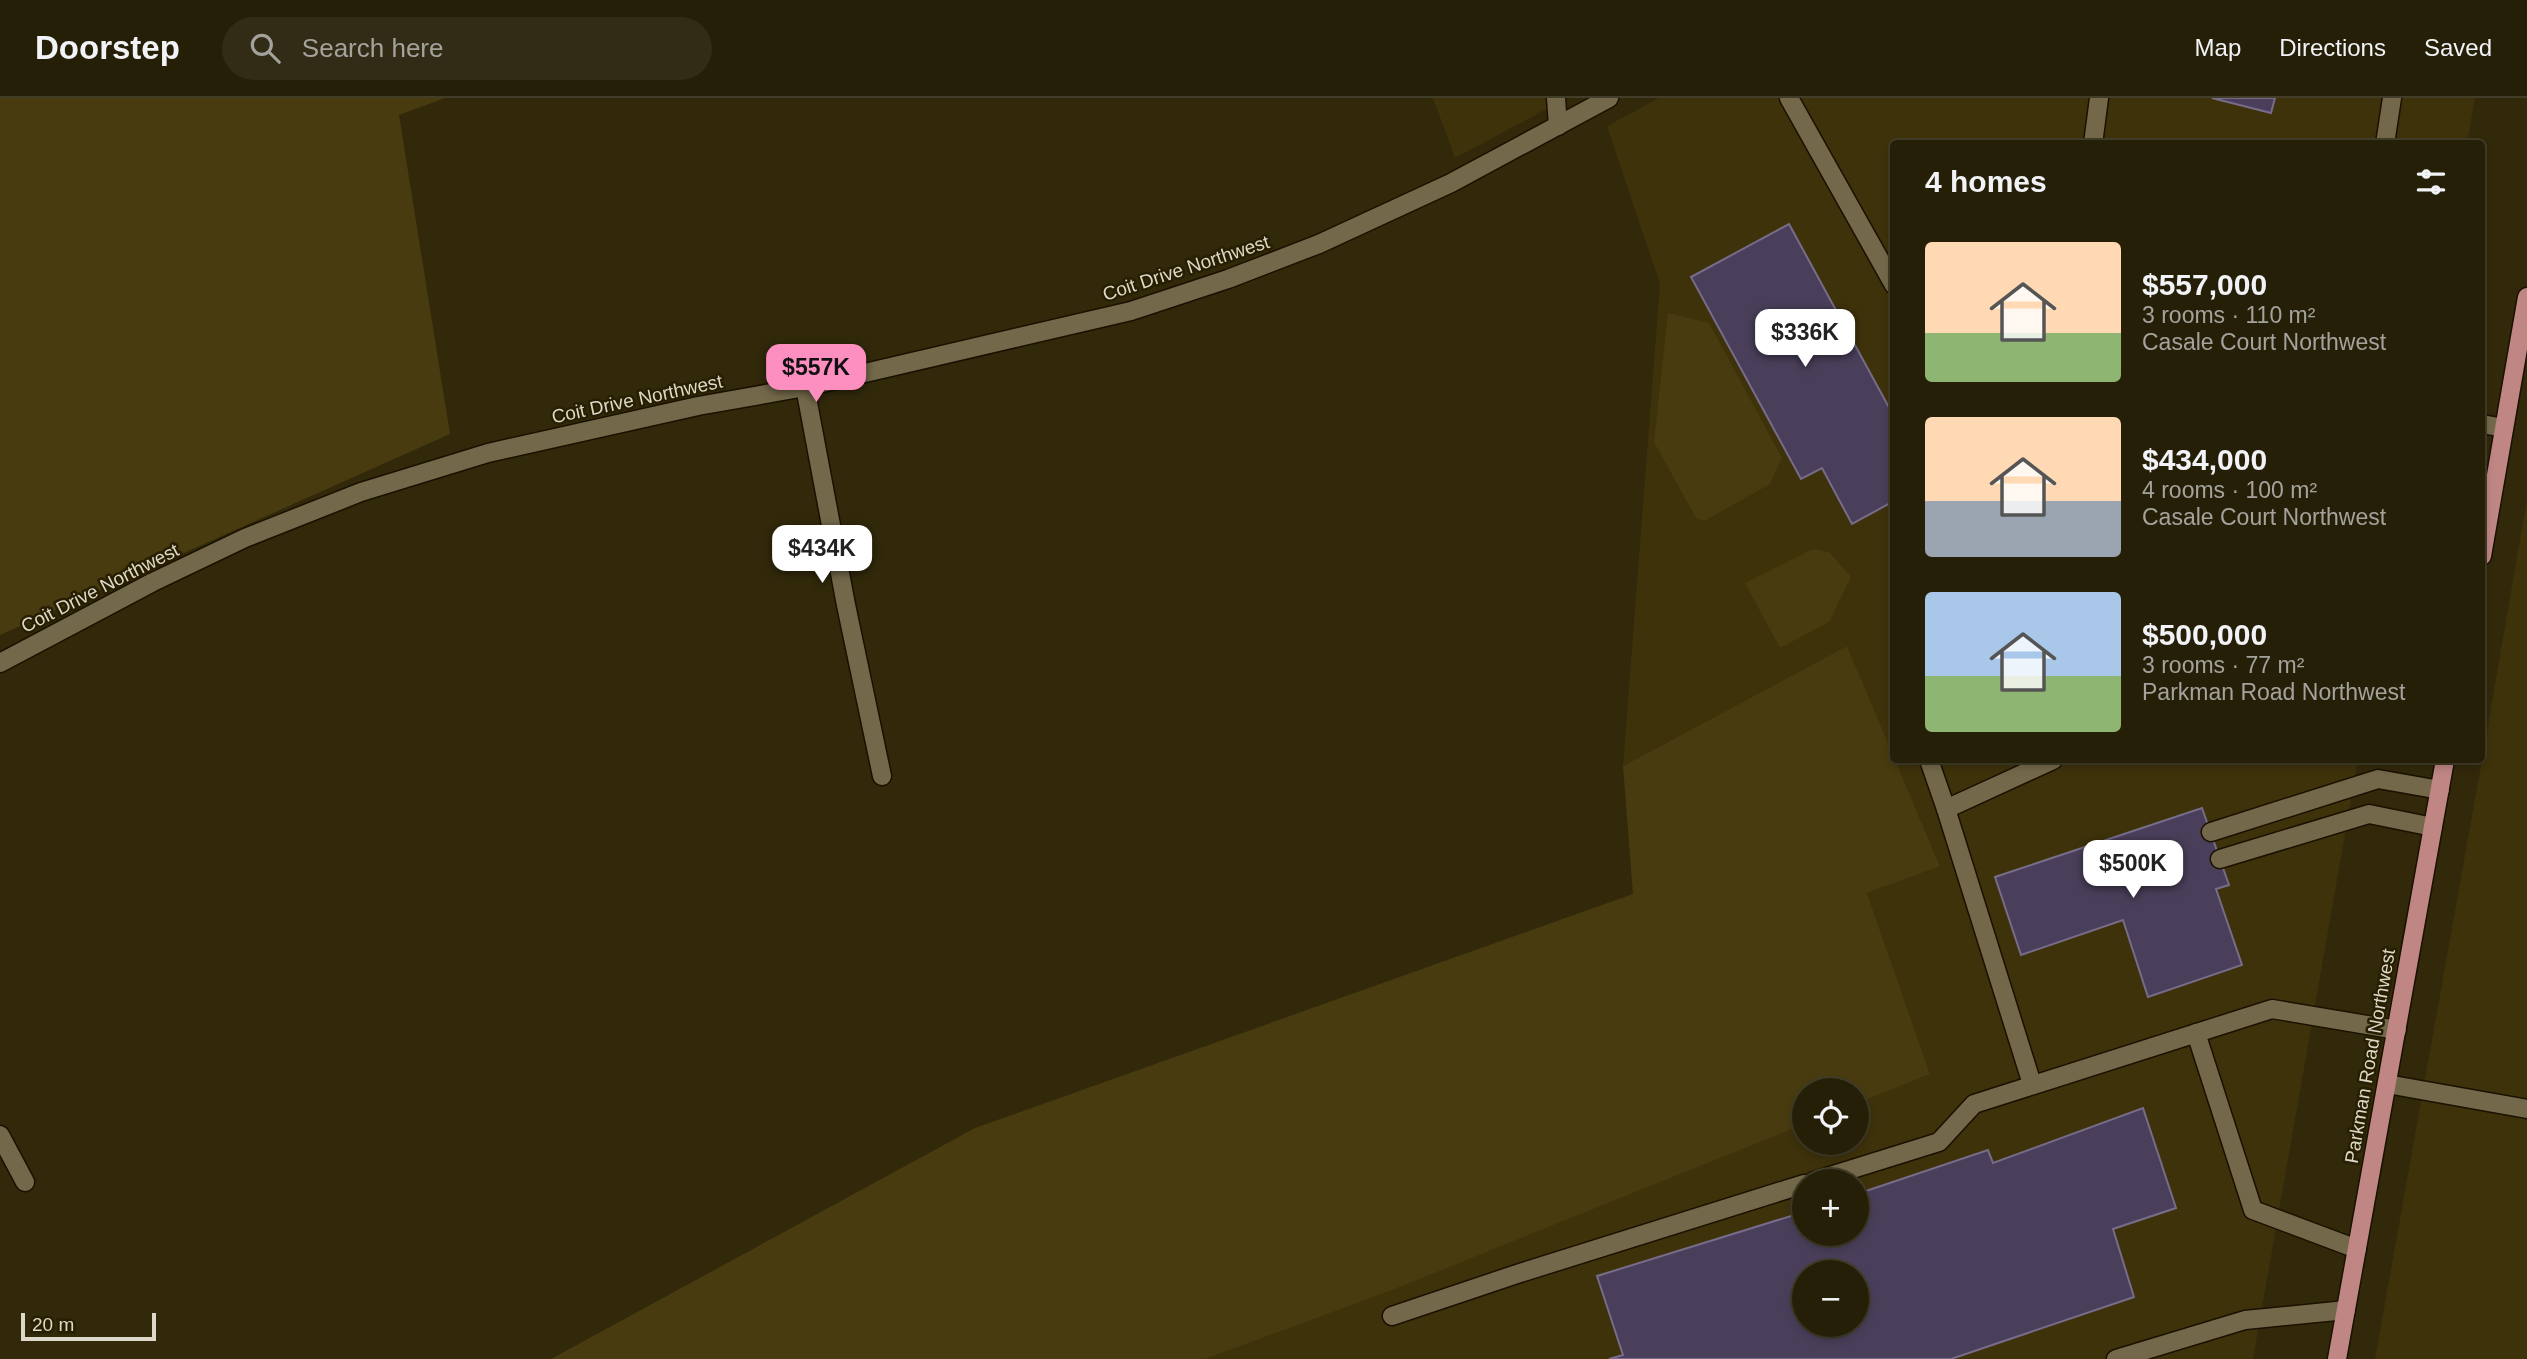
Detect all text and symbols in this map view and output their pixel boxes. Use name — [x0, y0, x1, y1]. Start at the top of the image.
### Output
search box — [222, 17, 712, 80]
text: Doorstep — [35, 29, 180, 66]
icon: search — [246, 29, 284, 67]
text: Search here — [302, 33, 444, 63]
text: Map — [2195, 34, 2241, 61]
text: Directions — [2279, 34, 2386, 61]
text: Saved — [2424, 34, 2492, 61]
icon: filters — [2412, 163, 2450, 201]
text: 4 homes — [1925, 165, 2047, 198]
street label: Coit Drive Northwest — [1100, 231, 1273, 305]
text: $557,000 — [2142, 268, 2267, 301]
icon: home — [1981, 270, 2065, 354]
text: 3 rooms · 110 m² — [2142, 302, 2315, 328]
pin: $336K — [1756, 310, 1854, 369]
text: $336K — [1771, 319, 1839, 345]
text: Casale Court Northwest — [2142, 329, 2386, 355]
pin: $557K — [767, 344, 865, 404]
text: $557K — [782, 354, 850, 380]
street label: Coit Drive Northwest — [550, 370, 725, 427]
text: $434,000 — [2142, 443, 2267, 476]
icon: home — [1981, 445, 2065, 529]
text: 4 rooms · 100 m² — [2142, 477, 2317, 503]
text: Casale Court Northwest — [2142, 504, 2386, 530]
pin: $434K — [773, 526, 871, 585]
text: $434K — [788, 535, 856, 561]
street label: Coit Drive Northwest — [18, 539, 183, 637]
text: $500,000 — [2142, 618, 2267, 651]
icon: home — [1981, 620, 2065, 704]
text: 3 rooms · 77 m² — [2142, 652, 2304, 678]
text: Parkman Road Northwest — [2142, 679, 2405, 705]
pin: $500K — [2084, 840, 2182, 900]
text: $500K — [2099, 850, 2167, 876]
street label: Parkman Road Northwest — [2341, 946, 2399, 1165]
map controls — [1792, 1078, 1869, 1337]
button: locate — [1792, 1078, 1869, 1155]
button: + — [1792, 1169, 1869, 1246]
button: − — [1792, 1260, 1869, 1337]
scale bar — [21, 1310, 156, 1342]
text: 20 m — [32, 1314, 74, 1335]

